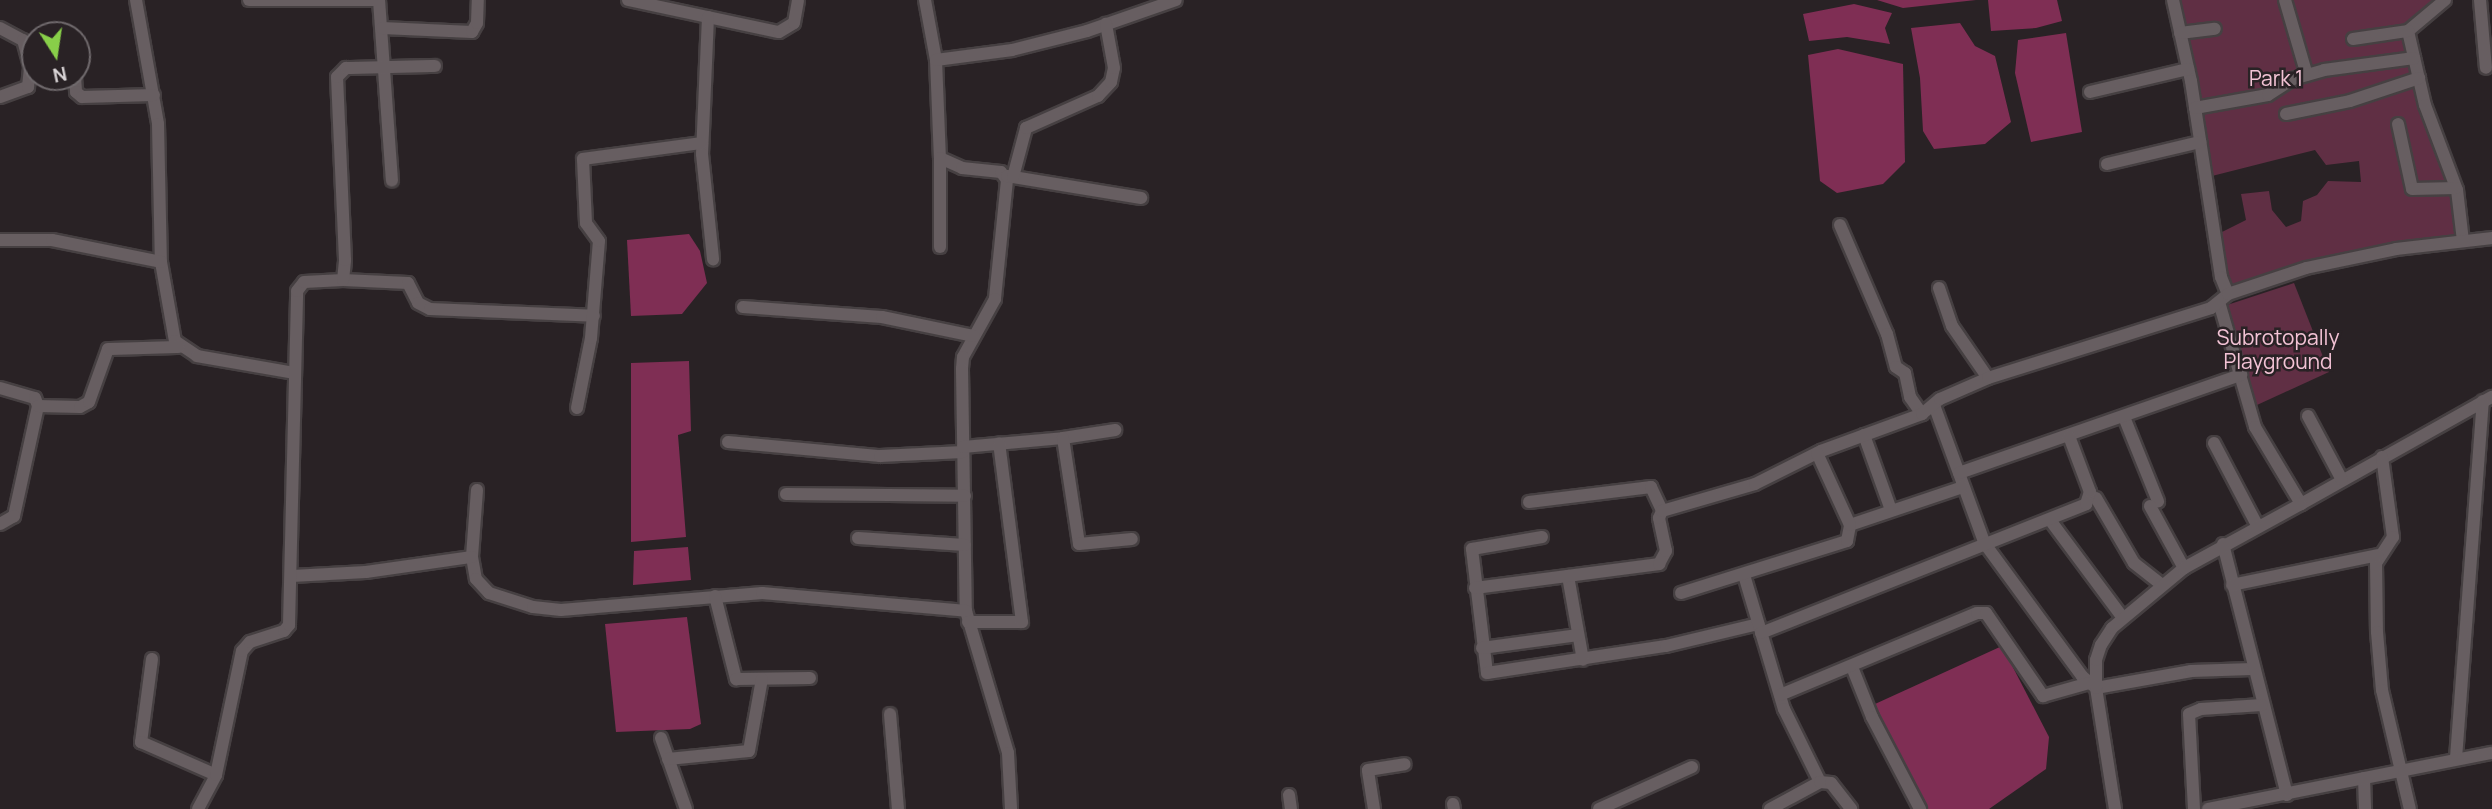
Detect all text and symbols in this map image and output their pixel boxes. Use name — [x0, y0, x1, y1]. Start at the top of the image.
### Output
north arrow — [21, 21, 91, 91]
text: N — [51, 60, 69, 89]
park label: Park 1 — [2249, 65, 2303, 91]
park label: Subrotopally Playground — [2216, 324, 2340, 374]

